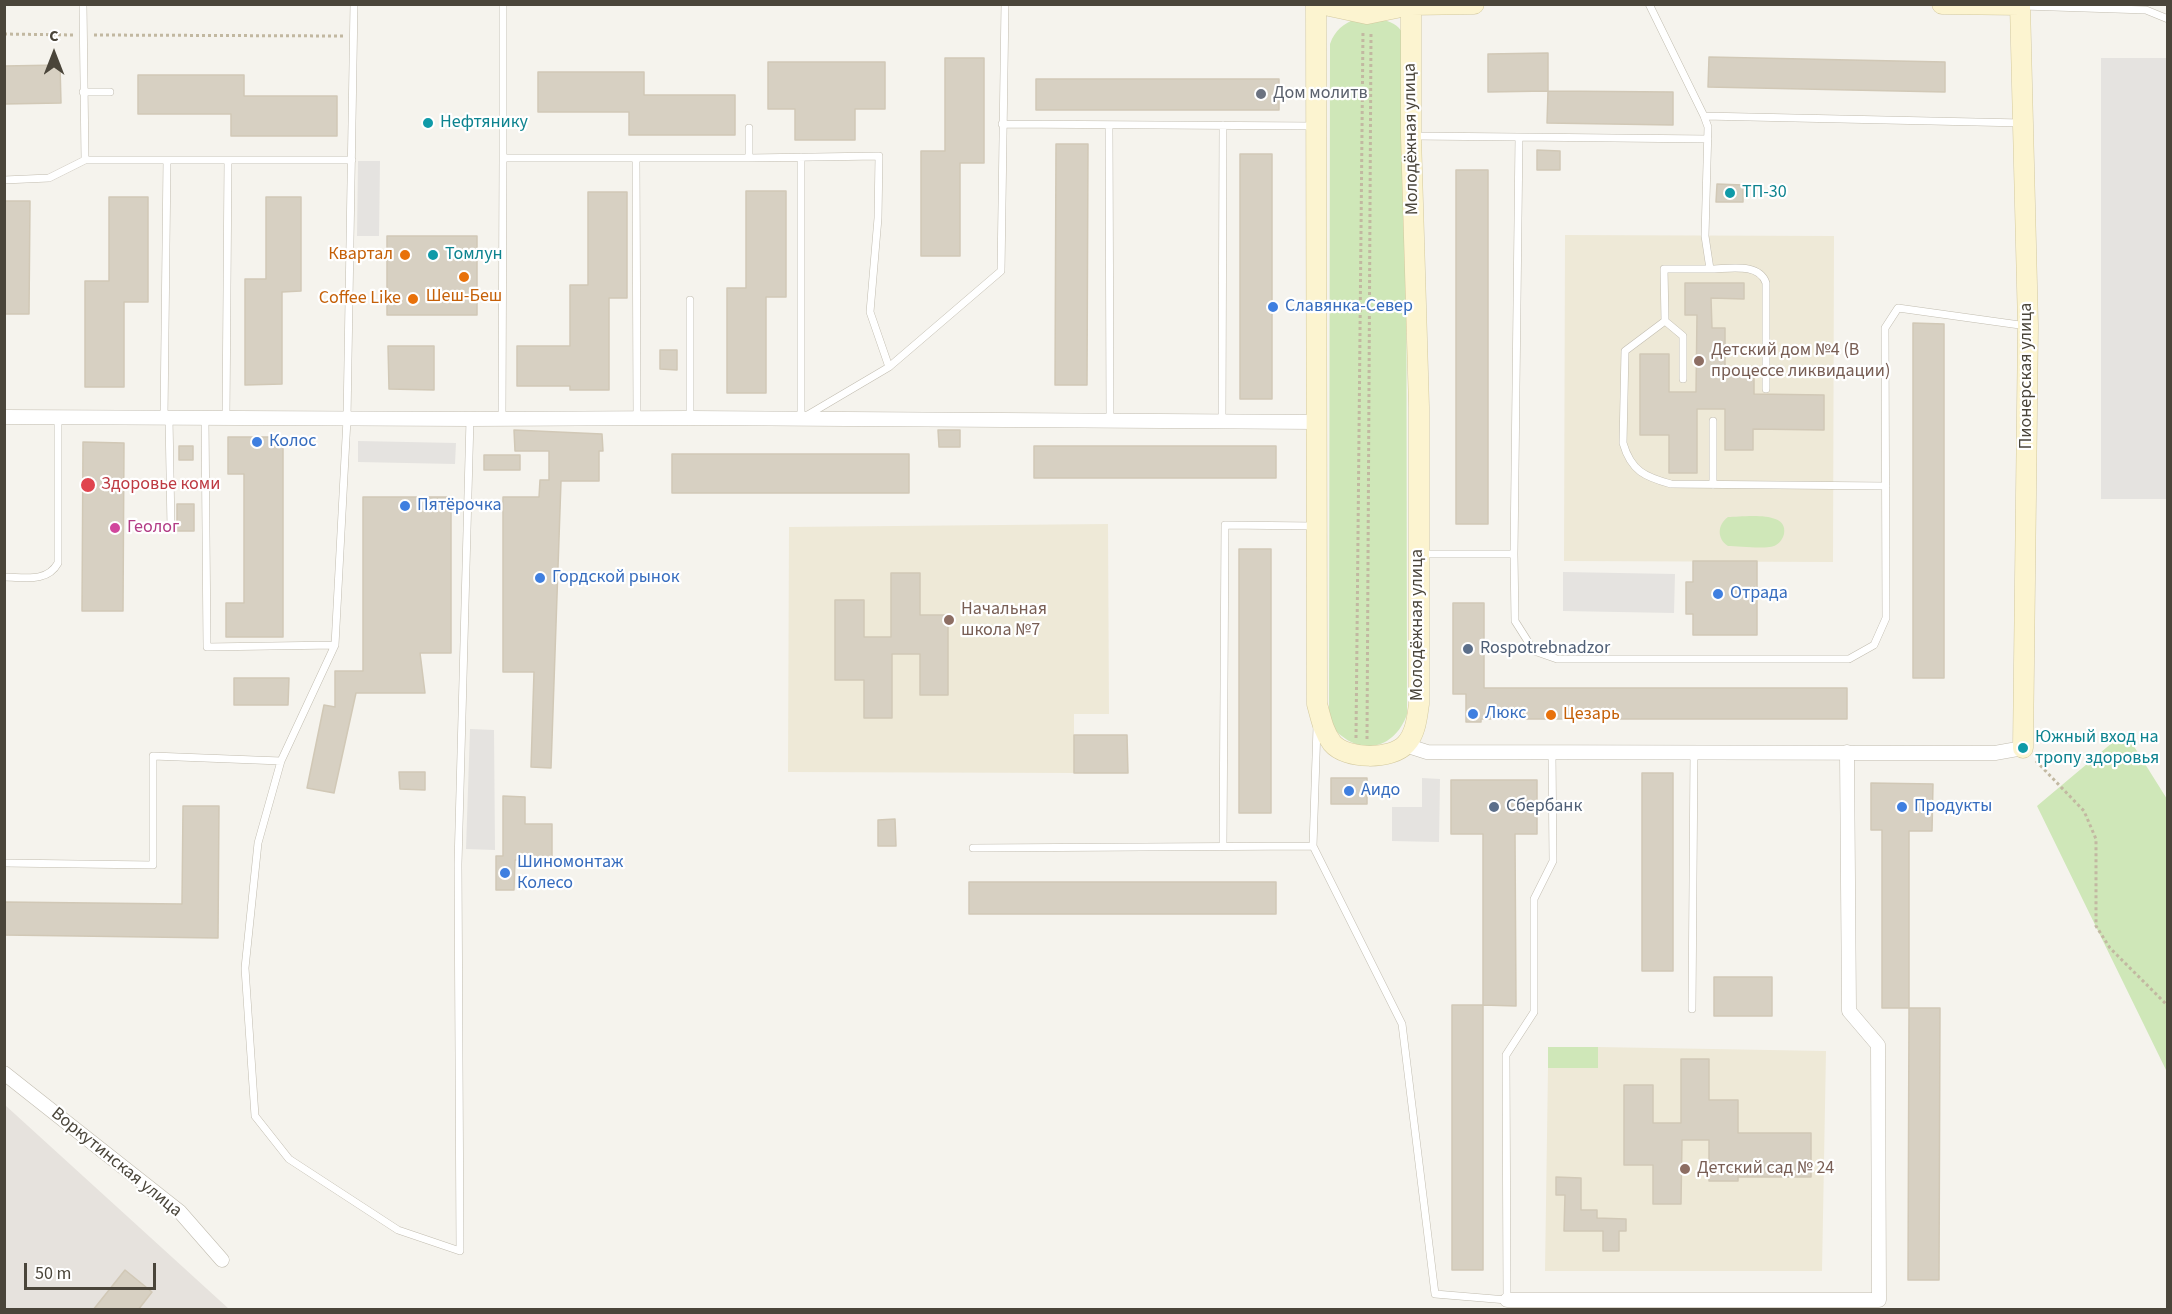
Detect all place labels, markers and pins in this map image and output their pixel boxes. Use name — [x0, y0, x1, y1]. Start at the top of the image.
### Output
place label: Дом молитв — [1273, 83, 1368, 105]
marker: Дом молитв — [1254, 87, 1268, 101]
place label: Нефтянику — [440, 112, 528, 134]
marker: Нефтянику — [421, 116, 435, 130]
place label: ТП-30 — [1742, 182, 1787, 204]
marker: ТП-30 — [1723, 186, 1737, 200]
place label: Квартал — [328, 244, 393, 266]
place label: Томлун — [445, 244, 503, 266]
marker: Квартал — [398, 248, 412, 262]
marker: Томлун — [426, 248, 440, 262]
marker: Шеш-Беш — [457, 270, 471, 284]
place label: Шеш-Беш — [426, 286, 502, 308]
place label: Coffee Like — [319, 288, 401, 310]
marker: Coffee Like — [406, 292, 420, 306]
place label: Славянка-Север — [1285, 296, 1413, 318]
marker: Славянка-Север — [1266, 300, 1280, 314]
place label: Детский дом №4 (В процессе ликвидации) — [1711, 340, 1890, 382]
marker: Детский дом №4 (В процессе ликвидации) — [1692, 354, 1706, 368]
place label: Колос — [269, 431, 317, 453]
marker: Колос — [250, 435, 264, 449]
place label: Здоровье коми — [101, 474, 220, 496]
marker: Здоровье коми — [79, 476, 97, 494]
place label: Пятёрочка — [417, 495, 502, 517]
marker: Пятёрочка — [398, 499, 412, 513]
place label: Геолог — [127, 517, 179, 539]
marker: Геолог — [108, 521, 122, 535]
place label: Гордской рынок — [552, 567, 680, 589]
marker: Гордской рынок — [533, 571, 547, 585]
place label: Отрада — [1730, 583, 1788, 605]
marker: Отрада — [1711, 587, 1725, 601]
place label: Начальная школа №7 — [961, 599, 1047, 642]
marker: Начальная школа №7 — [942, 613, 956, 627]
place label: Rospotrebnadzor — [1480, 638, 1610, 660]
marker: Rospotrebnadzor — [1461, 642, 1475, 656]
place label: Люкс — [1485, 703, 1526, 725]
place label: Цезарь — [1563, 704, 1620, 726]
marker: Люкс — [1466, 707, 1480, 721]
marker: Цезарь — [1544, 708, 1558, 722]
place label: Южный вход на тропу здоровья — [2035, 727, 2159, 770]
marker: Южный вход на тропу здоровья — [2016, 741, 2030, 755]
place label: Аидо — [1361, 780, 1400, 802]
marker: Аидо — [1342, 784, 1356, 798]
place label: Сбербанк — [1506, 796, 1582, 818]
place label: Продукты — [1914, 796, 1992, 818]
marker: Сбербанк — [1487, 800, 1501, 814]
marker: Продукты — [1895, 800, 1909, 814]
place label: Шиномонтаж Колесо — [517, 852, 623, 894]
marker: Шиномонтаж Колесо — [498, 866, 512, 880]
place label: Детский сад № 24 — [1697, 1158, 1834, 1180]
marker: Детский сад № 24 — [1678, 1162, 1692, 1176]

